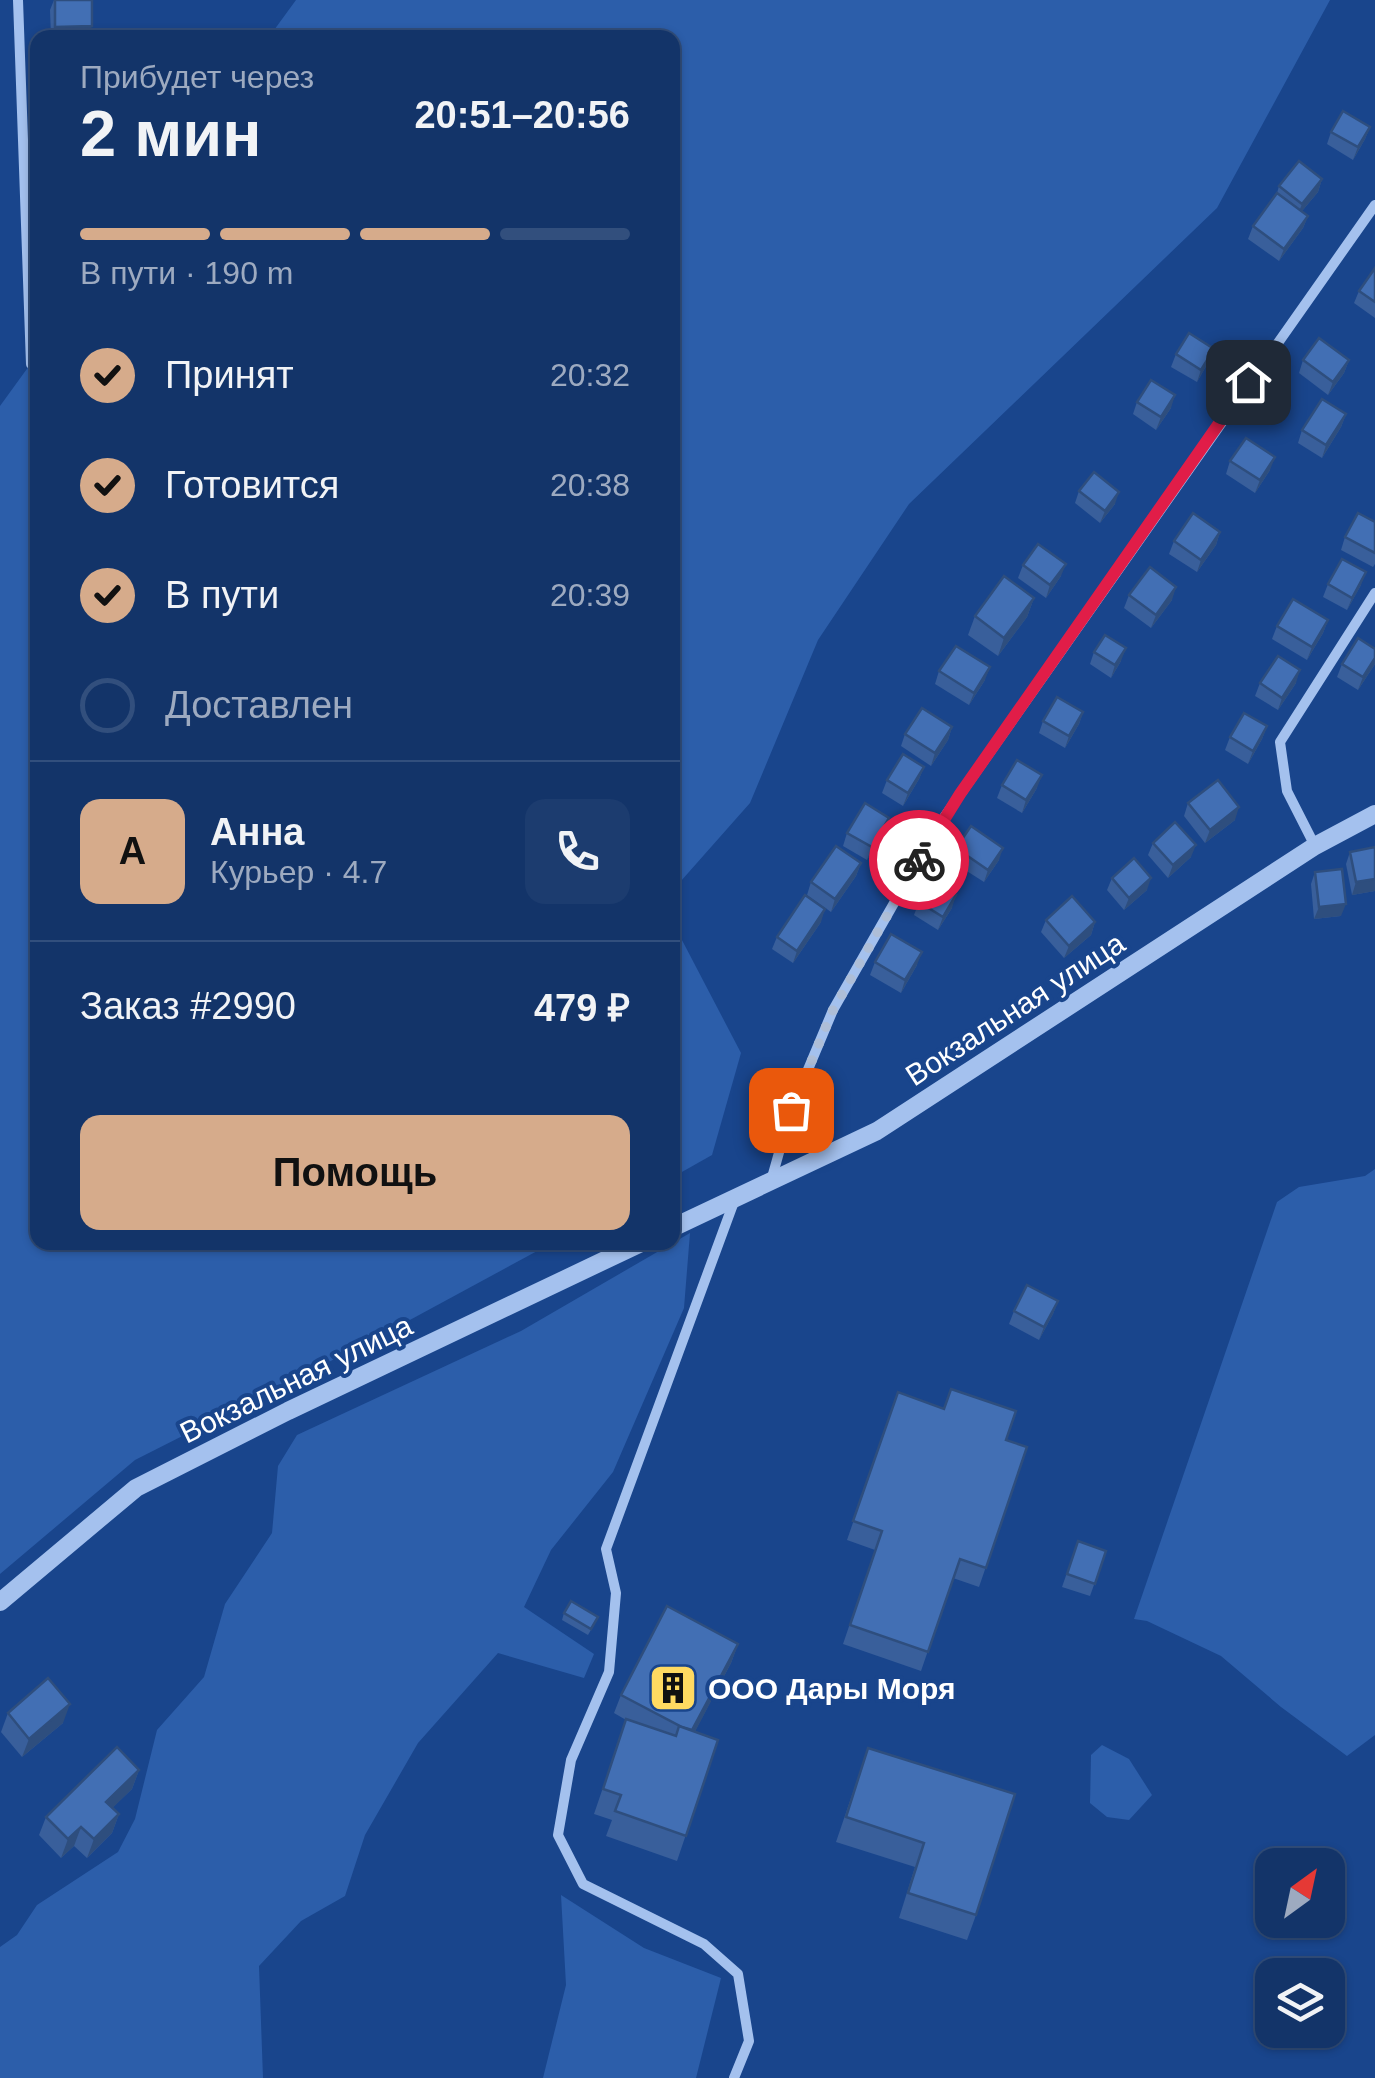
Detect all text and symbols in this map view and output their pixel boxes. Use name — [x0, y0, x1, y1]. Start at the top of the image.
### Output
text: Прибудет через — [80, 59, 314, 95]
text: 20:51–20:56 — [414, 94, 630, 136]
text: 2 мин — [80, 97, 262, 170]
text: В пути · 190 m — [80, 255, 293, 291]
pin — [1206, 340, 1291, 425]
icon: check — [80, 348, 135, 403]
text: Принят — [165, 354, 294, 396]
icon: home — [1221, 355, 1276, 410]
text: 20:32 — [550, 357, 630, 393]
icon: check — [80, 458, 135, 513]
text: Готовится — [165, 464, 339, 506]
text: 20:38 — [550, 467, 630, 503]
icon: check — [80, 568, 135, 623]
text: В пути — [165, 574, 279, 616]
text: 20:39 — [550, 577, 630, 613]
text: Доставлен — [165, 684, 353, 726]
button: phone — [525, 799, 630, 904]
courier — [869, 810, 969, 910]
text: Анна — [210, 811, 304, 853]
text: А — [119, 830, 146, 872]
icon: bike — [892, 833, 947, 888]
text: Курьер · 4.7 — [210, 854, 387, 890]
street label: Вокзальная улица — [899, 926, 1131, 1092]
text: Заказ #2990 — [80, 985, 296, 1027]
text: 479 ₽ — [534, 987, 630, 1029]
pin — [749, 1068, 834, 1153]
icon: bag — [764, 1083, 819, 1138]
button: Помощь — [80, 1115, 630, 1230]
street label: Вокзальная улица — [175, 1308, 418, 1450]
building icon: ООО Дары Моря — [647, 1662, 699, 1714]
place label: ООО Дары Моря — [708, 1672, 955, 1705]
north arrow — [1255, 1848, 1345, 1938]
map controls — [1255, 1848, 1345, 2048]
button: layers — [1255, 1958, 1345, 2048]

